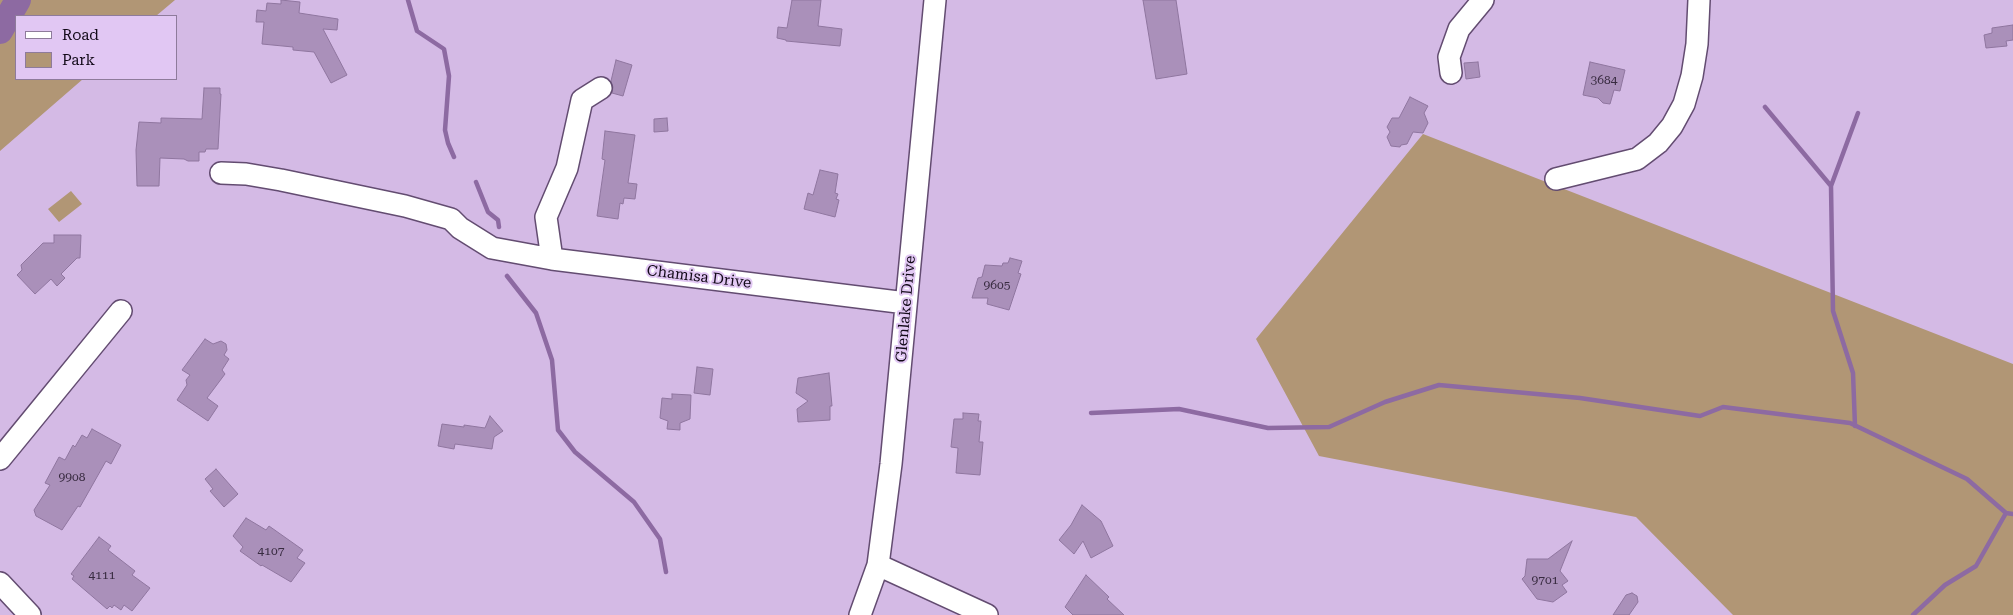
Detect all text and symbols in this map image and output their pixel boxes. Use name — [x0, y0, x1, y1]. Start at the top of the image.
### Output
legend — [15, 15, 178, 80]
text: Road — [62, 26, 99, 44]
text: Park — [62, 51, 95, 69]
house number: 3684 — [1591, 73, 1617, 87]
street label: Glenlake Drive — [892, 255, 920, 363]
street label: Chamisa Drive — [646, 262, 752, 292]
house number: 9605 — [984, 278, 1010, 292]
house number: 9908 — [59, 470, 85, 484]
house number: 4107 — [258, 544, 284, 558]
house number: 4111 — [89, 568, 115, 582]
house number: 9701 — [1532, 573, 1558, 587]

